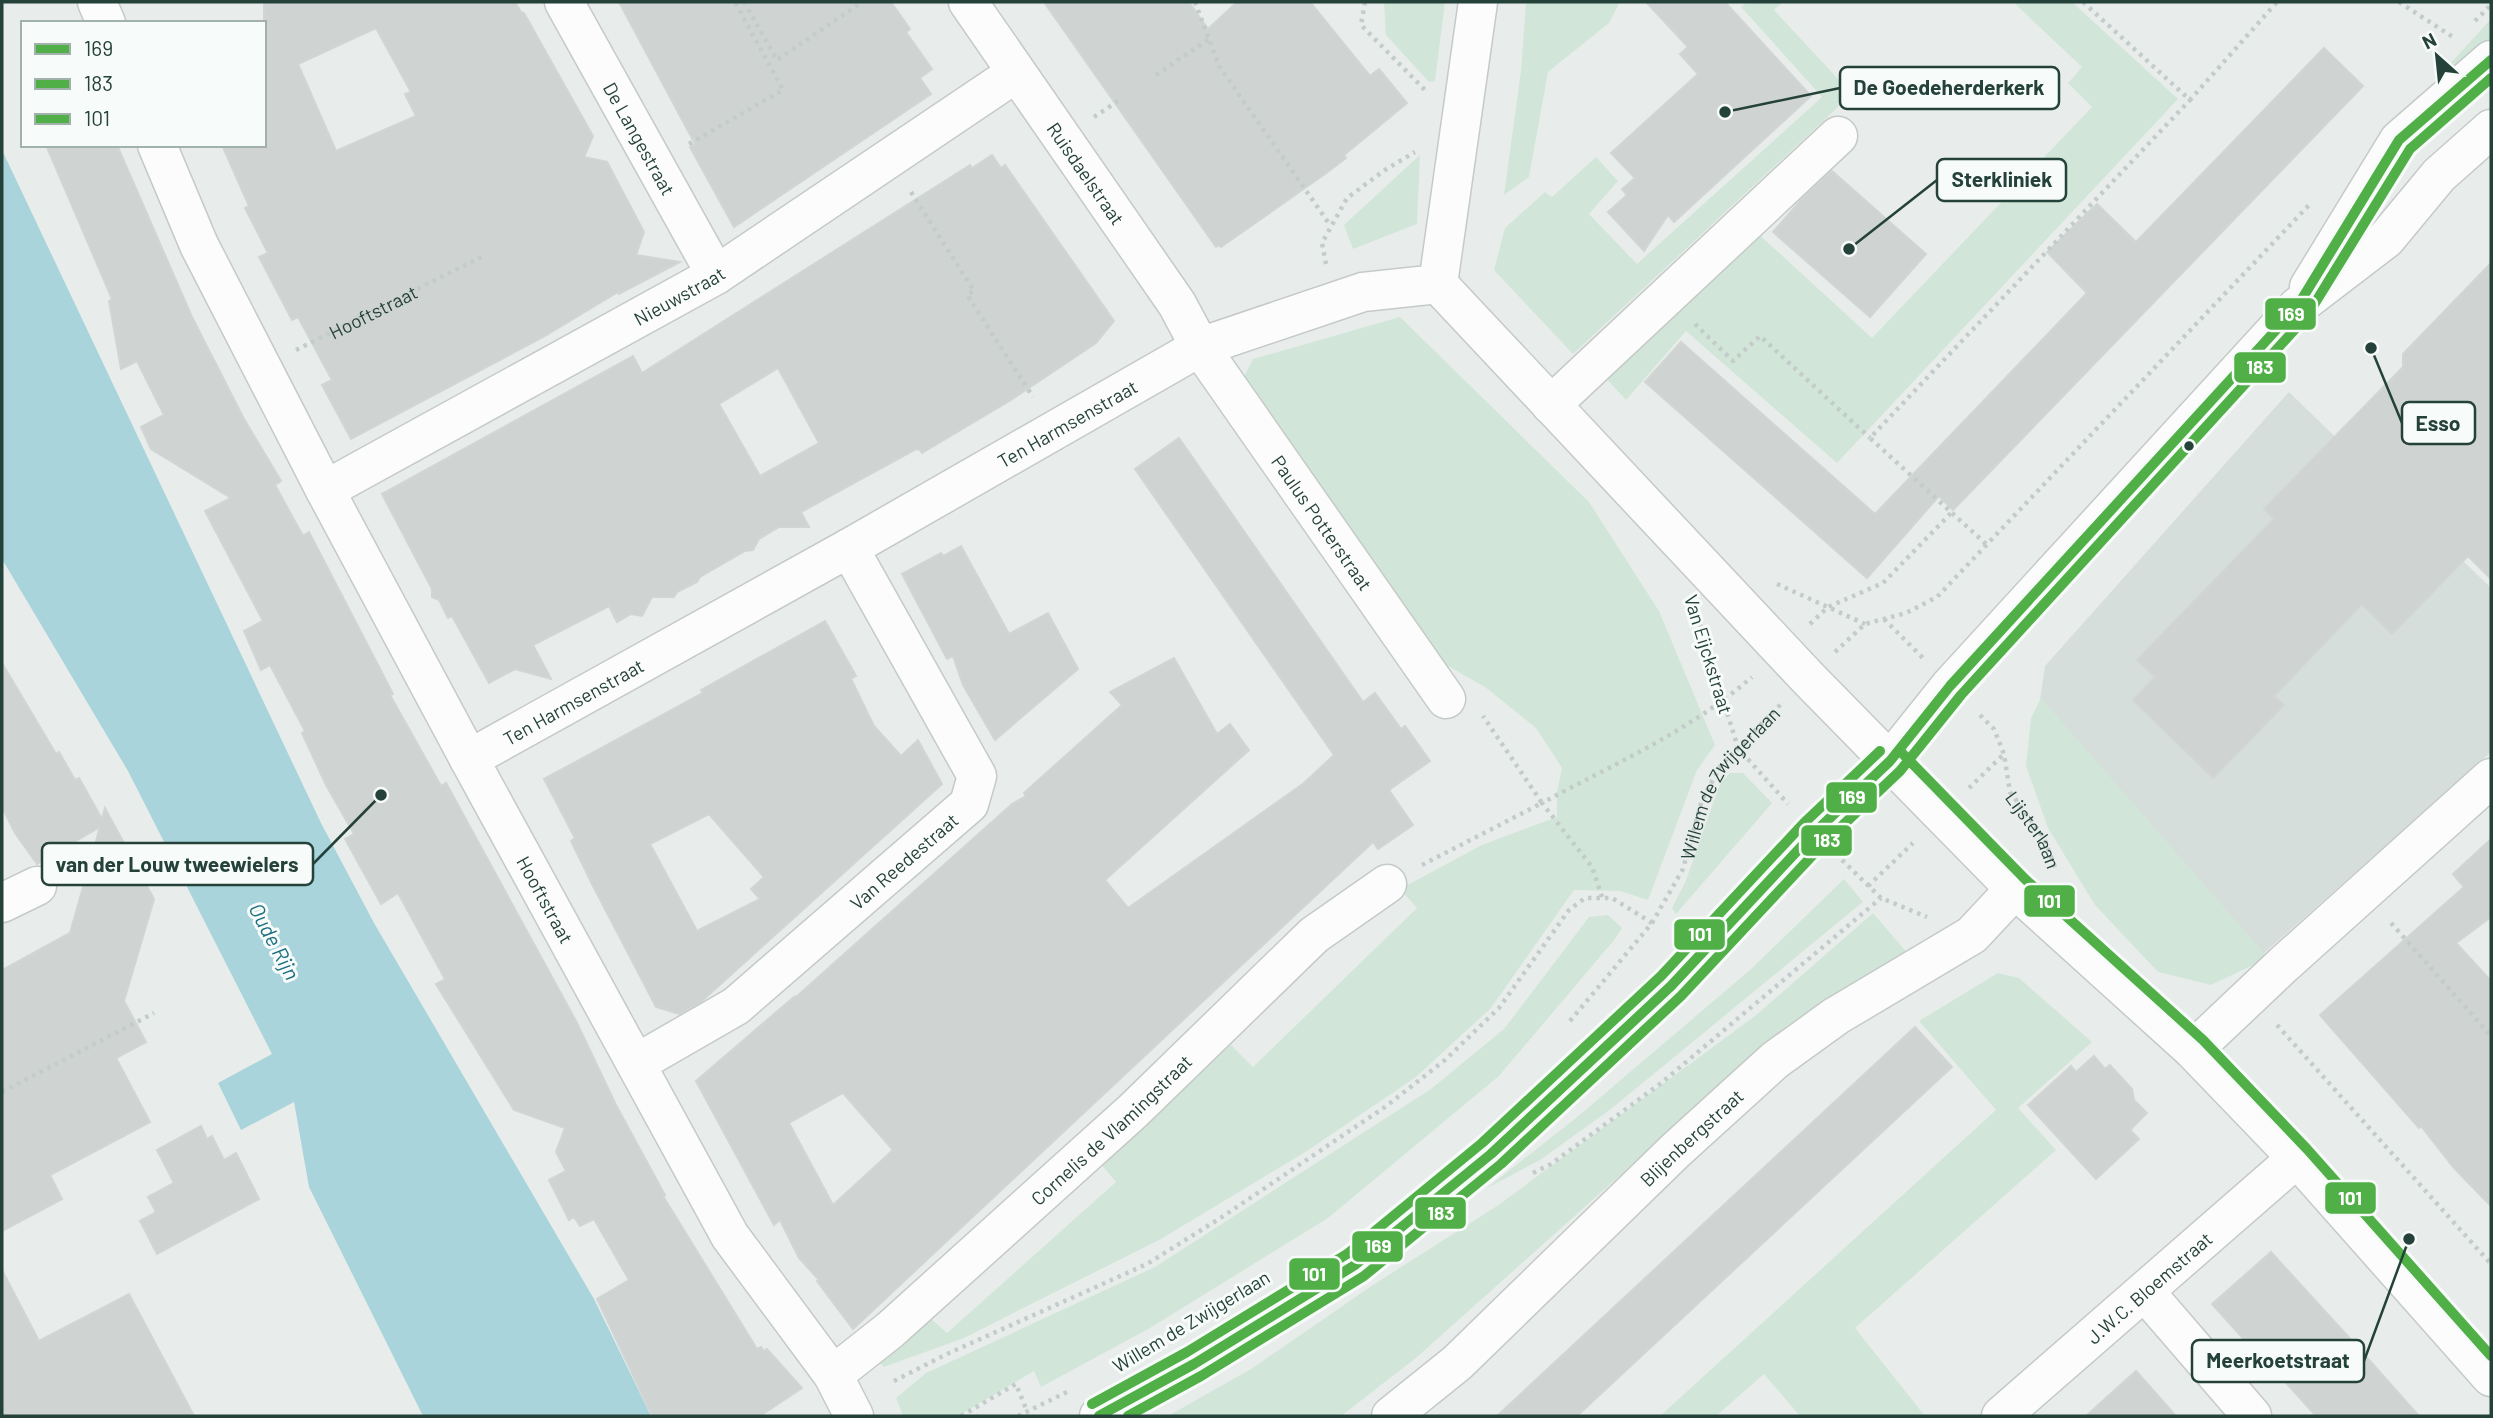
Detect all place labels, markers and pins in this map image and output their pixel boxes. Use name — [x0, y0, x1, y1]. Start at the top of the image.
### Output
callout: De Goedeherderkerk — [1840, 67, 2059, 109]
callout: Sterkliniek — [1937, 159, 2066, 201]
callout: Esso — [2402, 402, 2475, 444]
unlabelled marker — [2182, 439, 2196, 453]
callout: van der Louw tweewielers — [42, 843, 313, 885]
callout: Meerkoetstraat — [2192, 1340, 2364, 1382]

